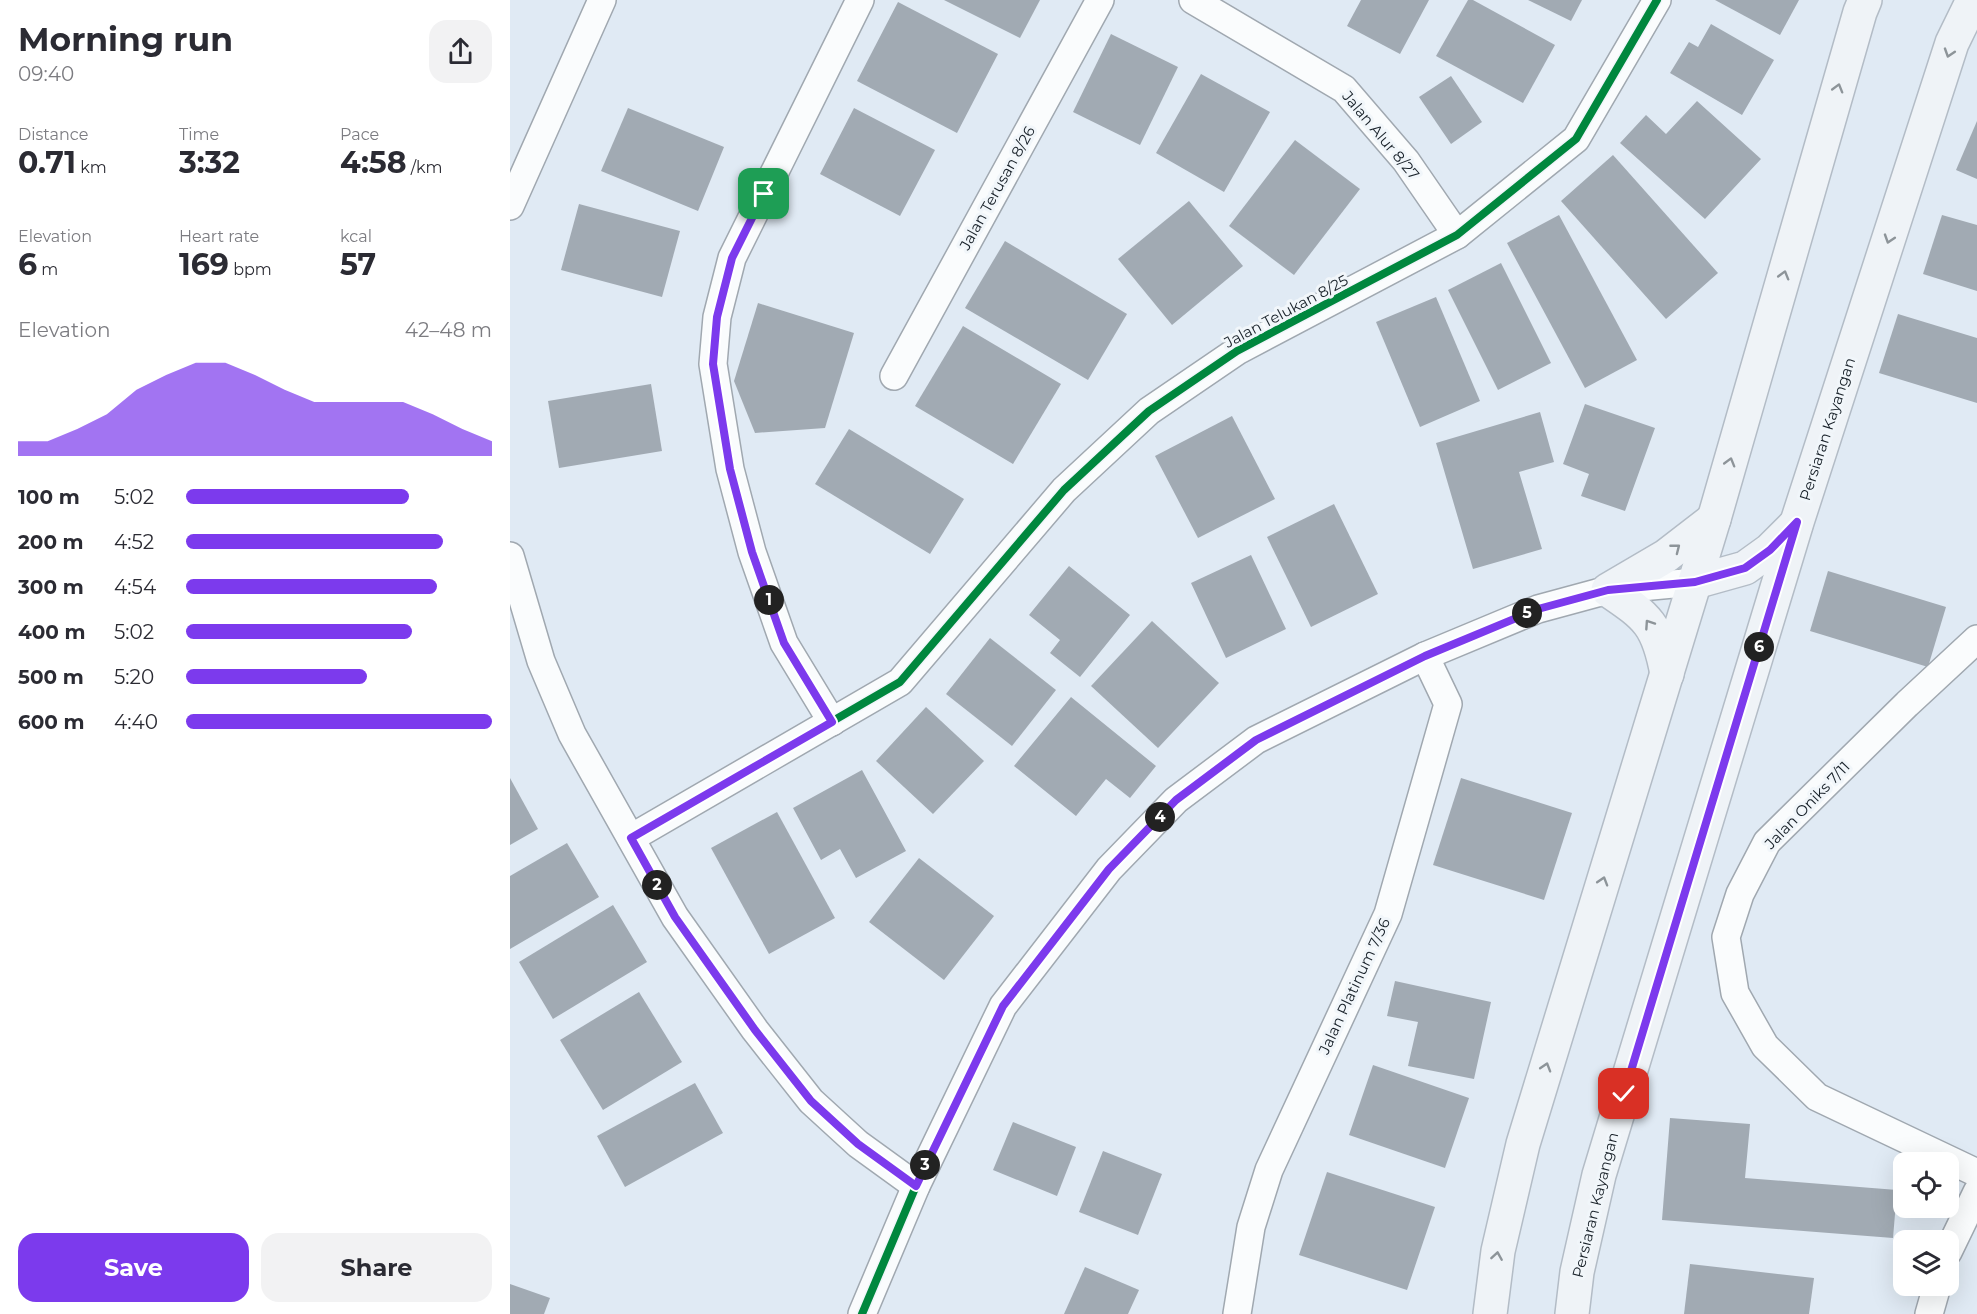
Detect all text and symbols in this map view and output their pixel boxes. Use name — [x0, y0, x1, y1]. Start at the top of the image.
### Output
text: Morning run — [18, 19, 233, 59]
button: share — [429, 20, 492, 83]
one-way arrow — [1944, 47, 1956, 58]
text: 09:40 — [18, 62, 74, 86]
one-way arrow — [1831, 83, 1843, 94]
street label: Jalan Alur 8/27 — [1338, 86, 1424, 183]
street label: Jalan Terusan 8/26 — [955, 123, 1039, 254]
text: Distance — [18, 125, 88, 144]
text: Time — [179, 125, 219, 144]
text: Pace — [340, 125, 379, 144]
text: 0.71 — [18, 144, 76, 181]
text: 3:32 — [179, 144, 240, 181]
text: 4:58 — [340, 144, 406, 181]
text: km — [76, 158, 107, 177]
text: /km — [406, 158, 443, 177]
pin — [738, 168, 789, 219]
icon: arrive — [747, 177, 780, 210]
text: Elevation — [18, 227, 92, 246]
text: Heart rate — [179, 227, 259, 246]
text: kcal — [340, 227, 372, 246]
one-way arrow — [1883, 233, 1896, 244]
text: 6 — [18, 246, 37, 283]
text: 169 — [179, 246, 229, 283]
text: 57 — [340, 246, 376, 283]
text: m — [37, 260, 58, 279]
text: bpm — [229, 260, 272, 279]
street label: Jalan Telukan 8/25 — [1220, 270, 1351, 352]
one-way arrow — [1777, 270, 1789, 281]
text: Elevation — [18, 318, 110, 342]
text: 42–48 m — [405, 318, 492, 342]
street label: Persiaran Kayangan — [1795, 355, 1859, 503]
one-way arrow — [1723, 457, 1735, 468]
text: 100 m — [18, 485, 80, 509]
text: 5:02 — [114, 485, 154, 509]
text: 200 m — [18, 530, 84, 554]
text: 4:52 — [114, 530, 154, 554]
one-way arrow — [1669, 545, 1680, 556]
text: 300 m — [18, 575, 84, 599]
text: 4:54 — [114, 575, 156, 599]
pin: 1 — [754, 585, 784, 615]
text: 1 — [766, 590, 772, 609]
pin: 5 — [1512, 598, 1542, 628]
text: 5 — [1522, 603, 1532, 622]
text: 400 m — [18, 620, 86, 644]
text: 5:02 — [114, 620, 154, 644]
one-way arrow — [1645, 620, 1656, 631]
pin: 6 — [1744, 632, 1774, 662]
text: 6 — [1754, 637, 1764, 656]
text: 500 m — [18, 665, 84, 689]
text: 5:20 — [114, 665, 154, 689]
text: 600 m — [18, 710, 85, 734]
text: 4:40 — [114, 710, 158, 734]
street label: Jalan Oniks 7/11 — [1760, 757, 1854, 854]
pin: 4 — [1145, 802, 1175, 832]
text: 4 — [1154, 807, 1166, 826]
pin: 2 — [642, 870, 672, 900]
text: 2 — [652, 875, 662, 894]
one-way arrow — [1596, 876, 1608, 887]
street label: Jalan Platinum 7/36 — [1314, 915, 1394, 1058]
one-way arrow — [1539, 1062, 1551, 1073]
pin — [1598, 1068, 1649, 1119]
icon: check — [1607, 1077, 1640, 1110]
street label: Persiaran Kayangan — [1568, 1130, 1622, 1280]
pin: 3 — [910, 1150, 940, 1180]
map controls — [1893, 1152, 1959, 1296]
button: locate — [1893, 1152, 1959, 1218]
text: 3 — [920, 1155, 930, 1174]
button: layers — [1893, 1230, 1959, 1296]
button: Save — [18, 1233, 249, 1302]
button: Share — [261, 1233, 492, 1302]
one-way arrow — [1491, 1251, 1503, 1261]

